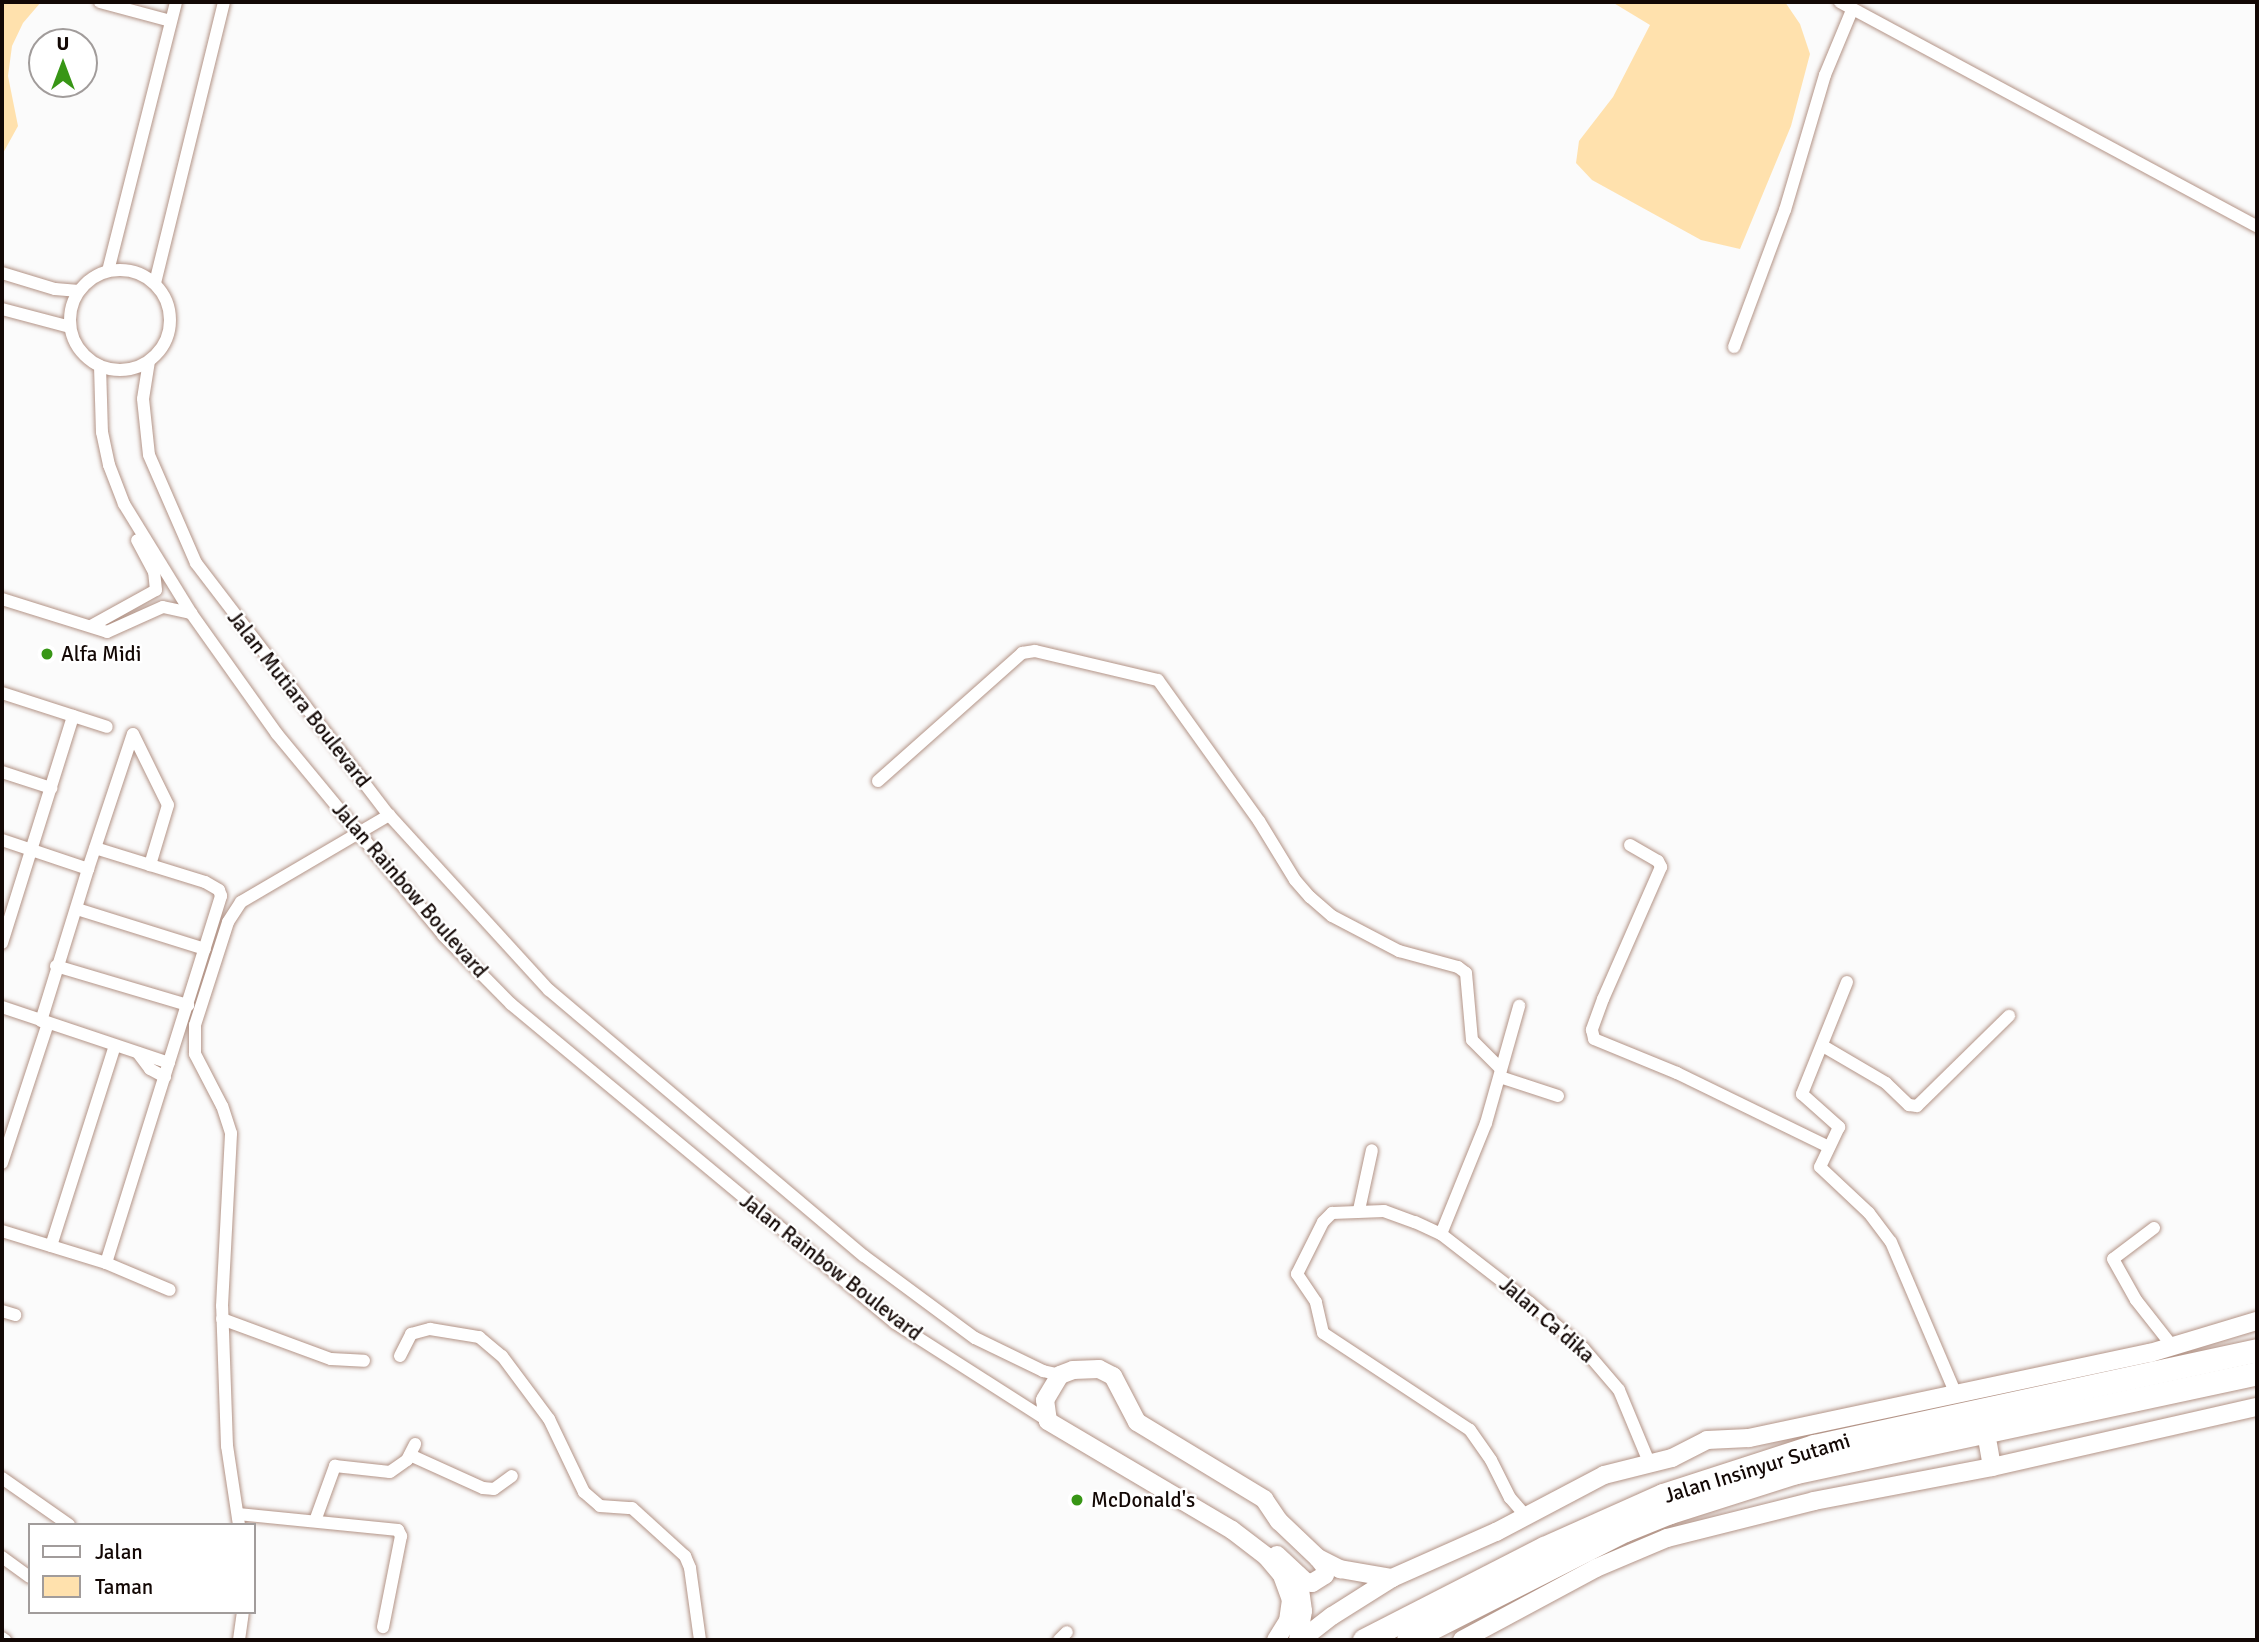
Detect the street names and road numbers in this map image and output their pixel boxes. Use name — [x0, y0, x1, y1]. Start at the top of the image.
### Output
street label: Jalan Mutiara Boulevard — [222, 605, 376, 793]
street label: Jalan Rainbow Boulevard — [327, 797, 493, 983]
street label: Jalan Rainbow Boulevard — [735, 1188, 927, 1346]
street label: Jalan Ca'dika — [1494, 1272, 1600, 1368]
street label: Jalan Insinyur Sutami — [1661, 1428, 1853, 1508]

